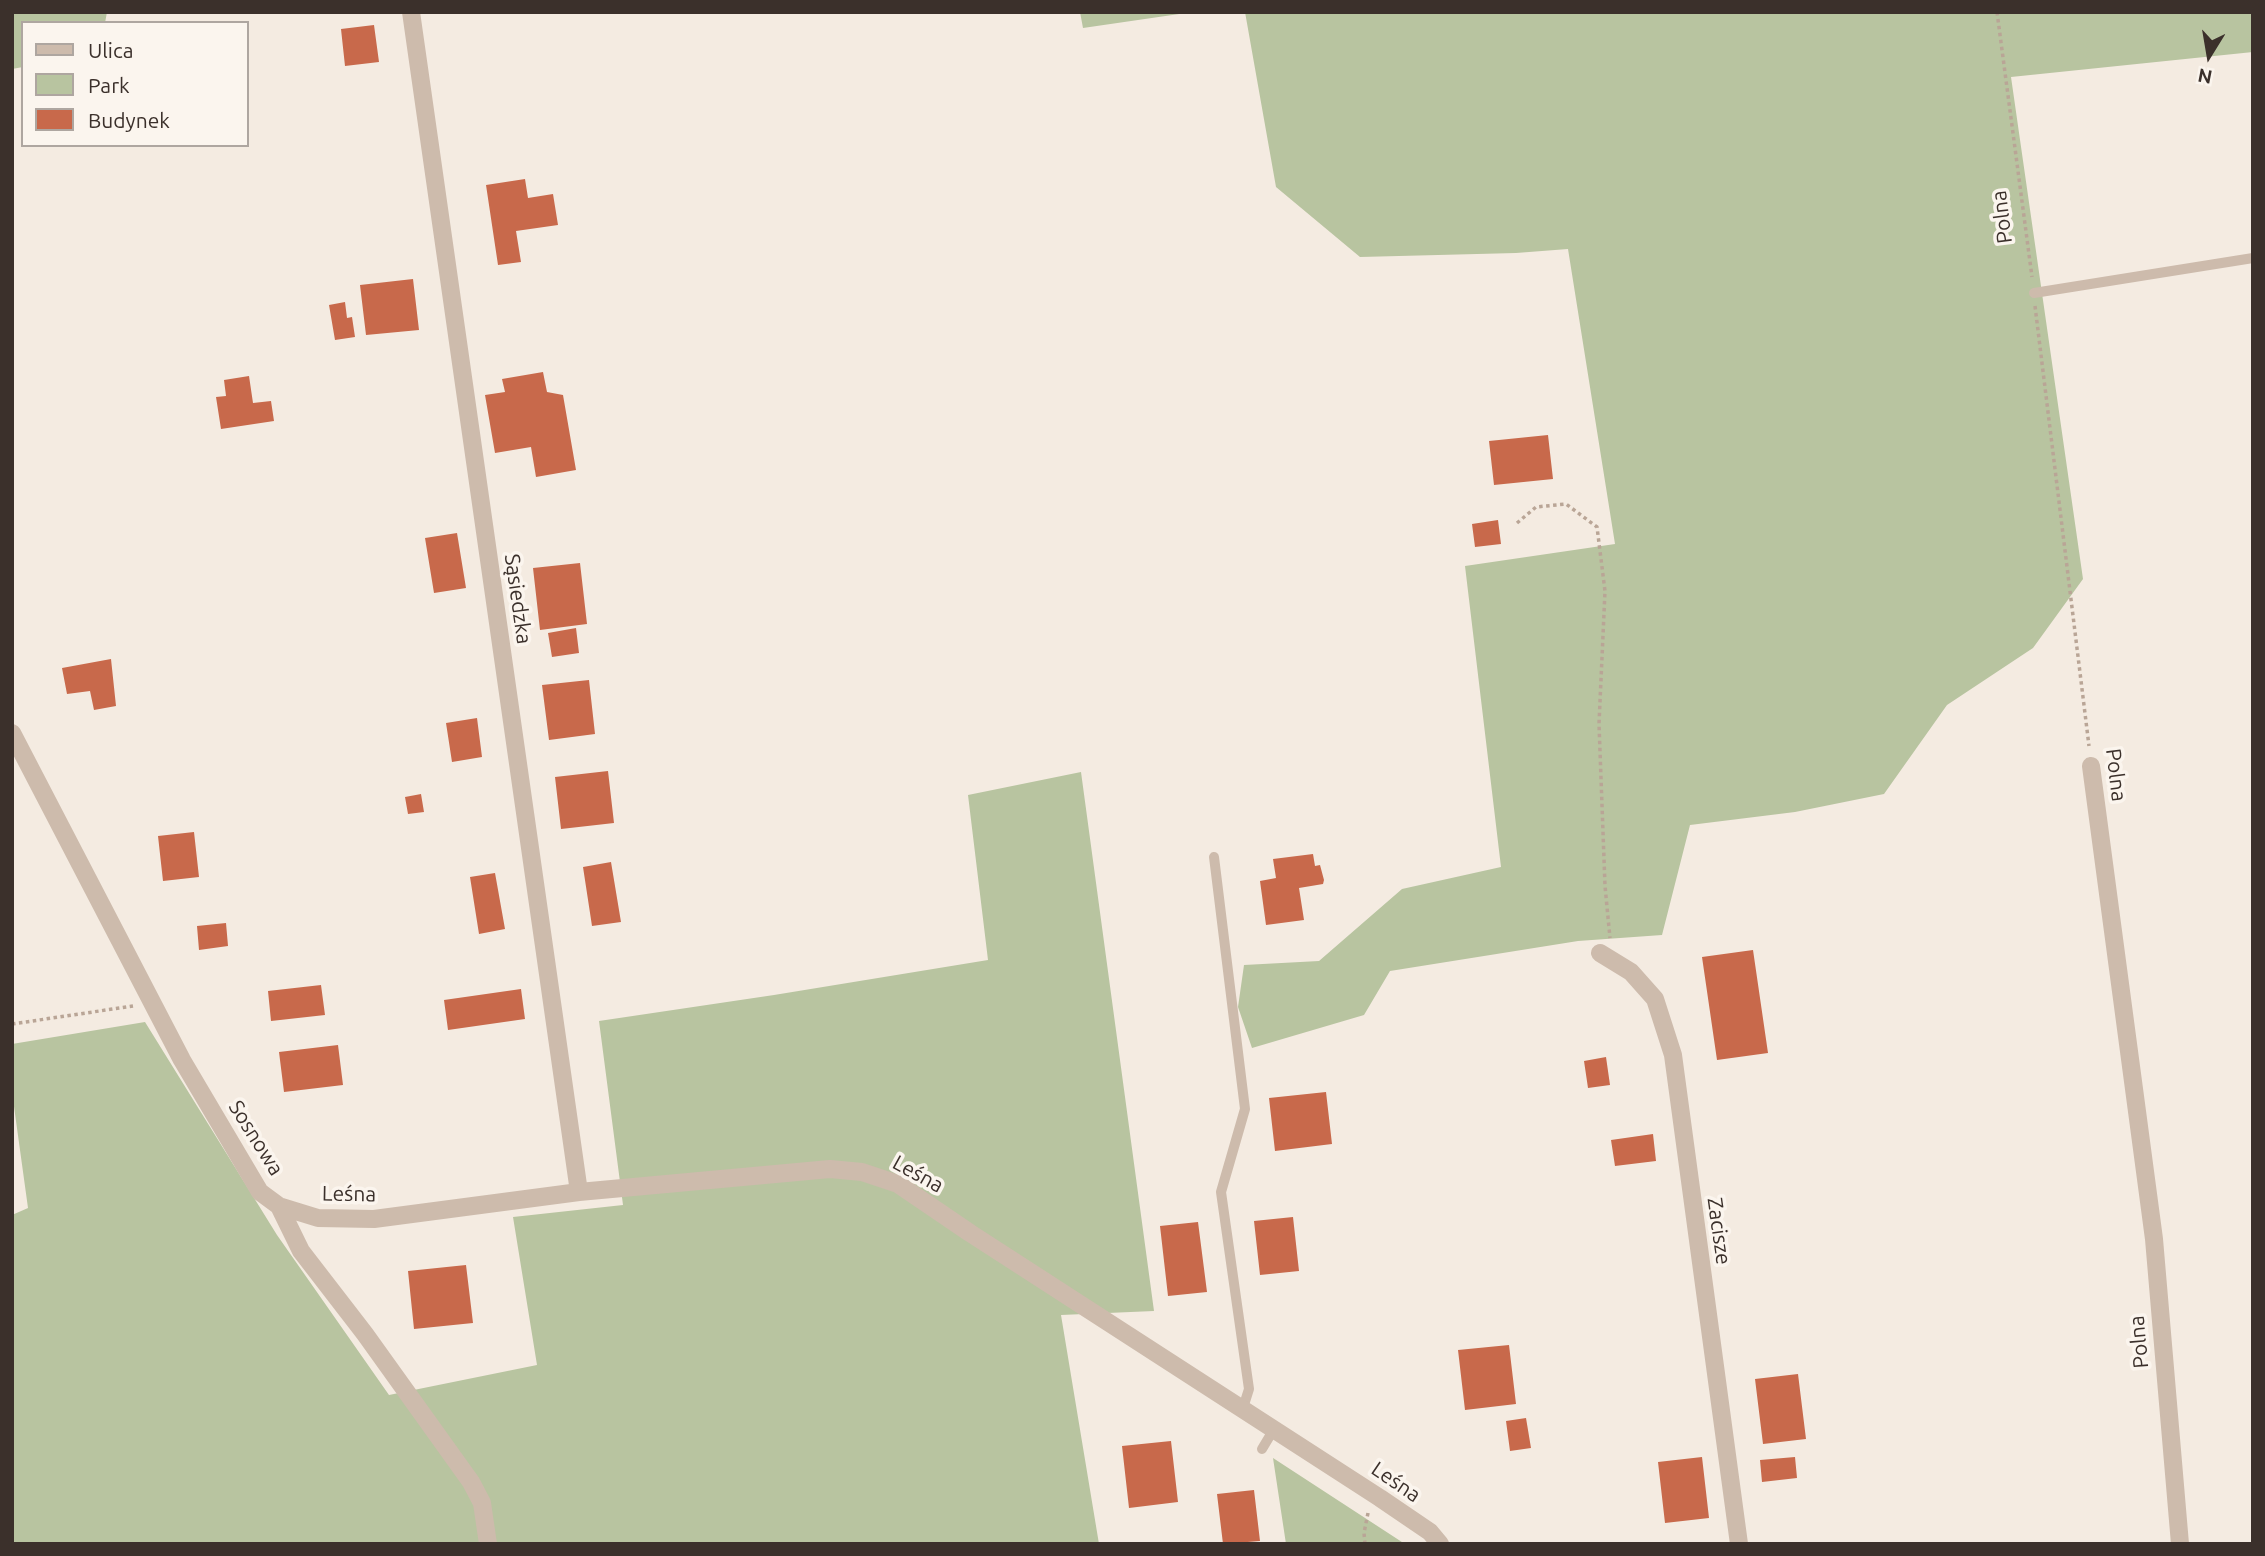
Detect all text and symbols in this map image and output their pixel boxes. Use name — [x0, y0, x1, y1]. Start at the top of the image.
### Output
legend — [21, 21, 248, 147]
north arrow — [2174, 21, 2244, 91]
text: Ulica — [88, 38, 133, 62]
text: N — [2196, 64, 2214, 89]
text: Park — [88, 73, 130, 97]
text: Budynek — [88, 108, 170, 132]
street label: Polna — [1986, 189, 2018, 245]
street label: Sąsiedzka — [499, 552, 537, 646]
street label: Polna — [2100, 747, 2132, 803]
street label: Sosnowa — [223, 1096, 289, 1180]
street label: Leśna — [888, 1150, 948, 1198]
street label: Leśna — [322, 1181, 376, 1207]
street label: Zacisze — [1702, 1196, 1736, 1266]
street label: Polna — [2124, 1315, 2154, 1369]
street label: Leśna — [1366, 1456, 1426, 1508]

